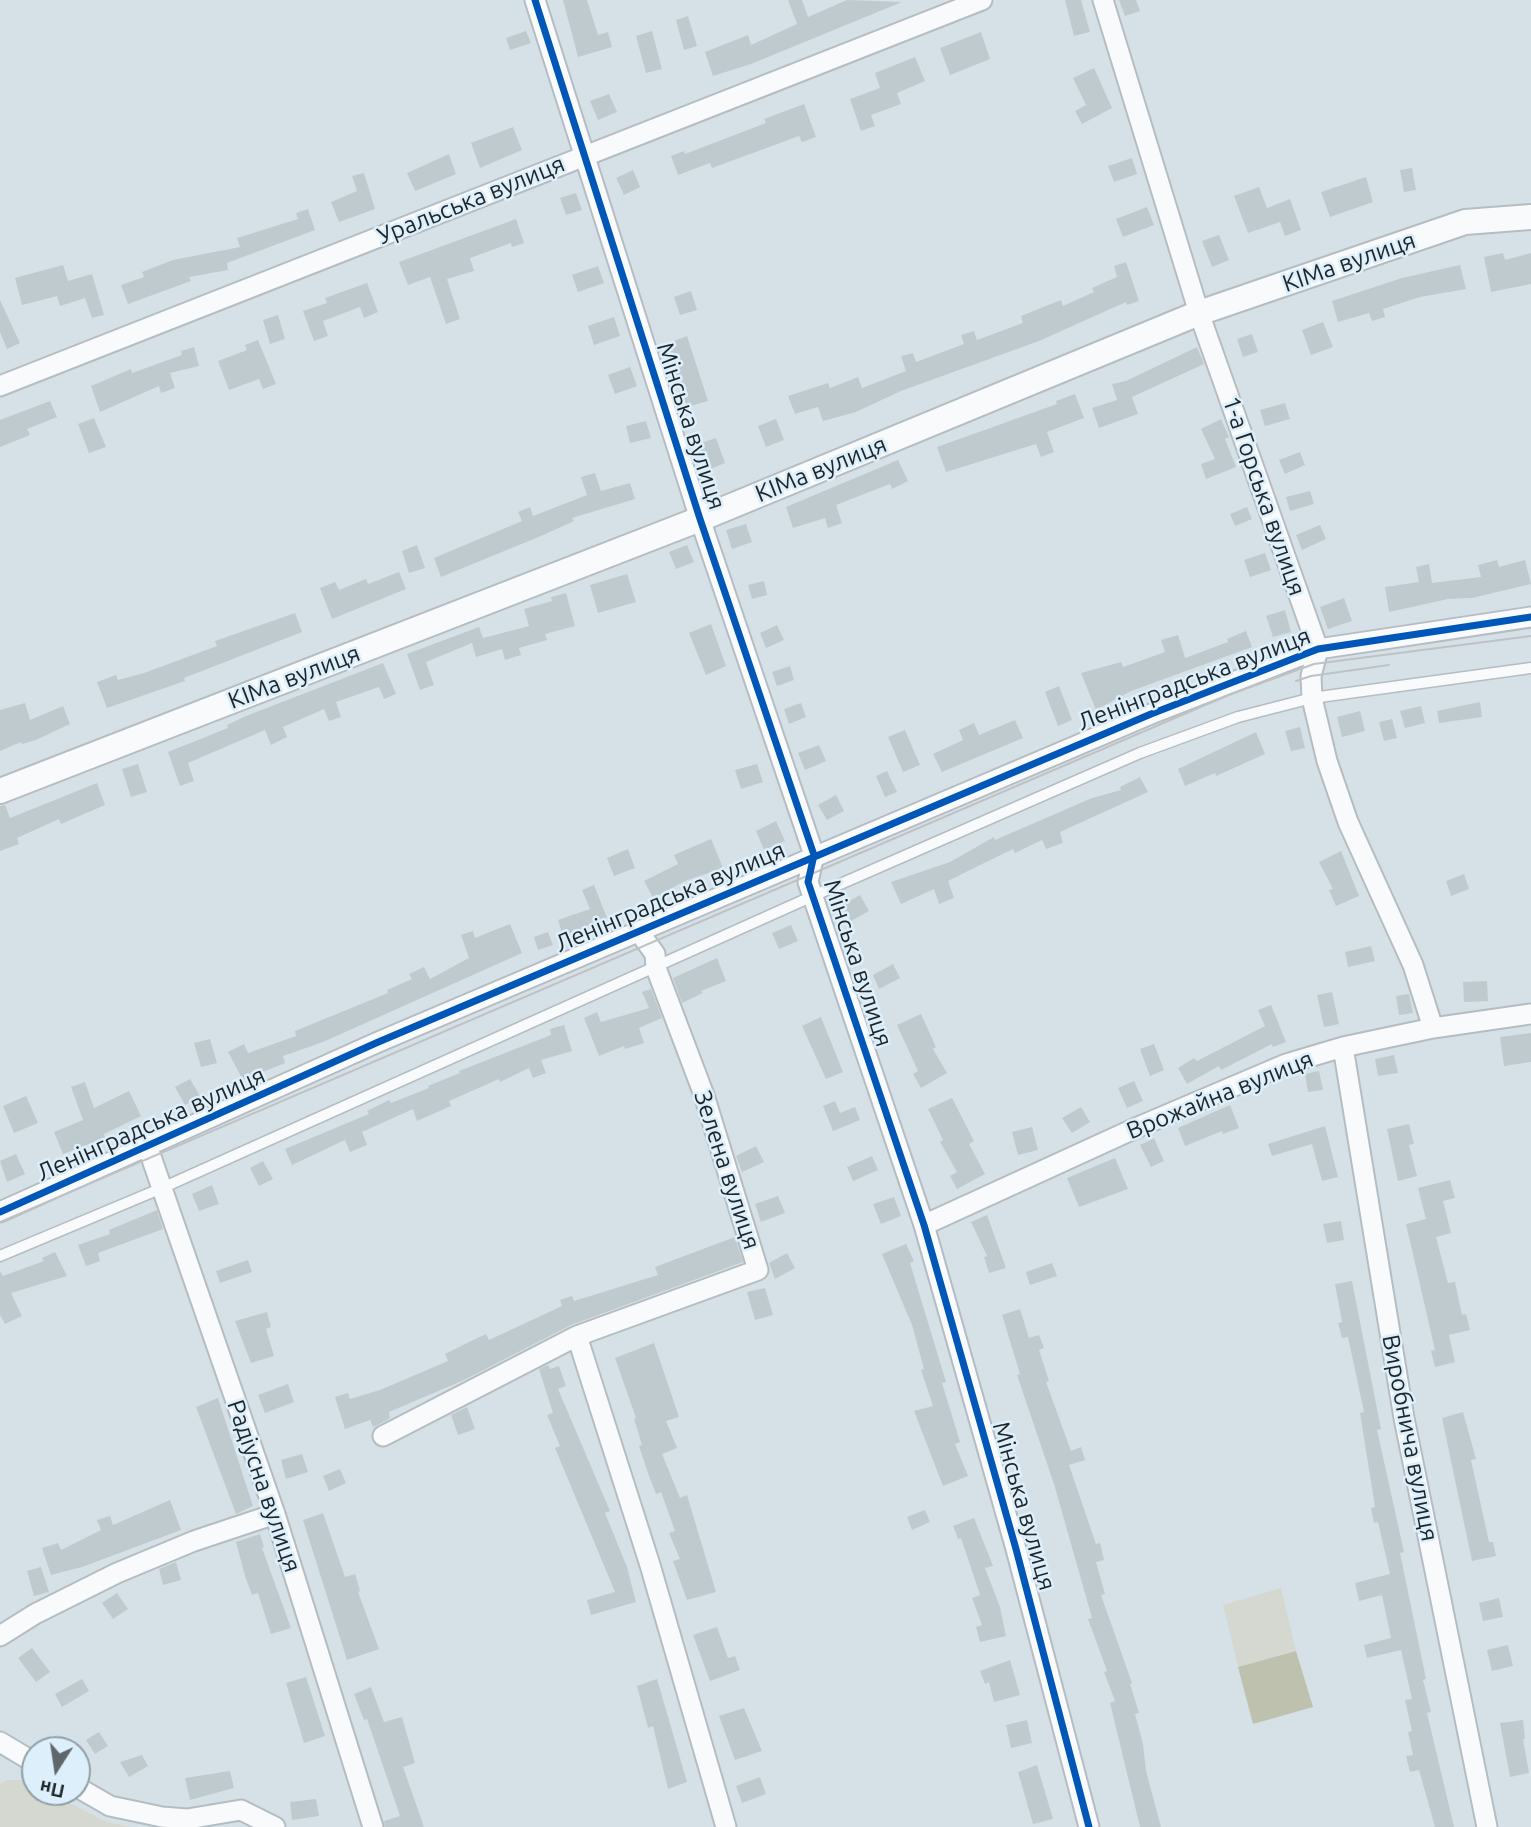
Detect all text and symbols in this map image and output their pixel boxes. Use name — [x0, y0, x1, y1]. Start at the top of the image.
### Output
street label: Уральська вулиця — [373, 149, 569, 251]
street label: КІМа вулиця — [1279, 226, 1419, 298]
street label: Мінська вулиця — [650, 339, 732, 513]
street label: 1-а Горська вулиця — [1216, 392, 1312, 600]
street label: КІМа вулиця — [751, 430, 891, 508]
street label: Ленінградська вулиця — [1073, 621, 1315, 737]
street label: КІМа вулиця — [224, 639, 364, 715]
street label: Ленінградська вулиця — [551, 835, 789, 959]
street label: Мінська вулиця — [817, 876, 899, 1050]
street label: Врожайна вулиця — [1122, 1044, 1318, 1146]
street label: Ленінградська вулиця — [32, 1061, 270, 1187]
street label: Зелена вулиця — [688, 1087, 766, 1253]
street label: Виробнича вулиця — [1376, 1332, 1444, 1544]
street label: Радіусна вулиця — [221, 1396, 307, 1576]
street label: Мінська вулиця — [986, 1418, 1062, 1594]
north arrow — [21, 1736, 91, 1806]
text: Пн — [38, 1776, 67, 1803]

